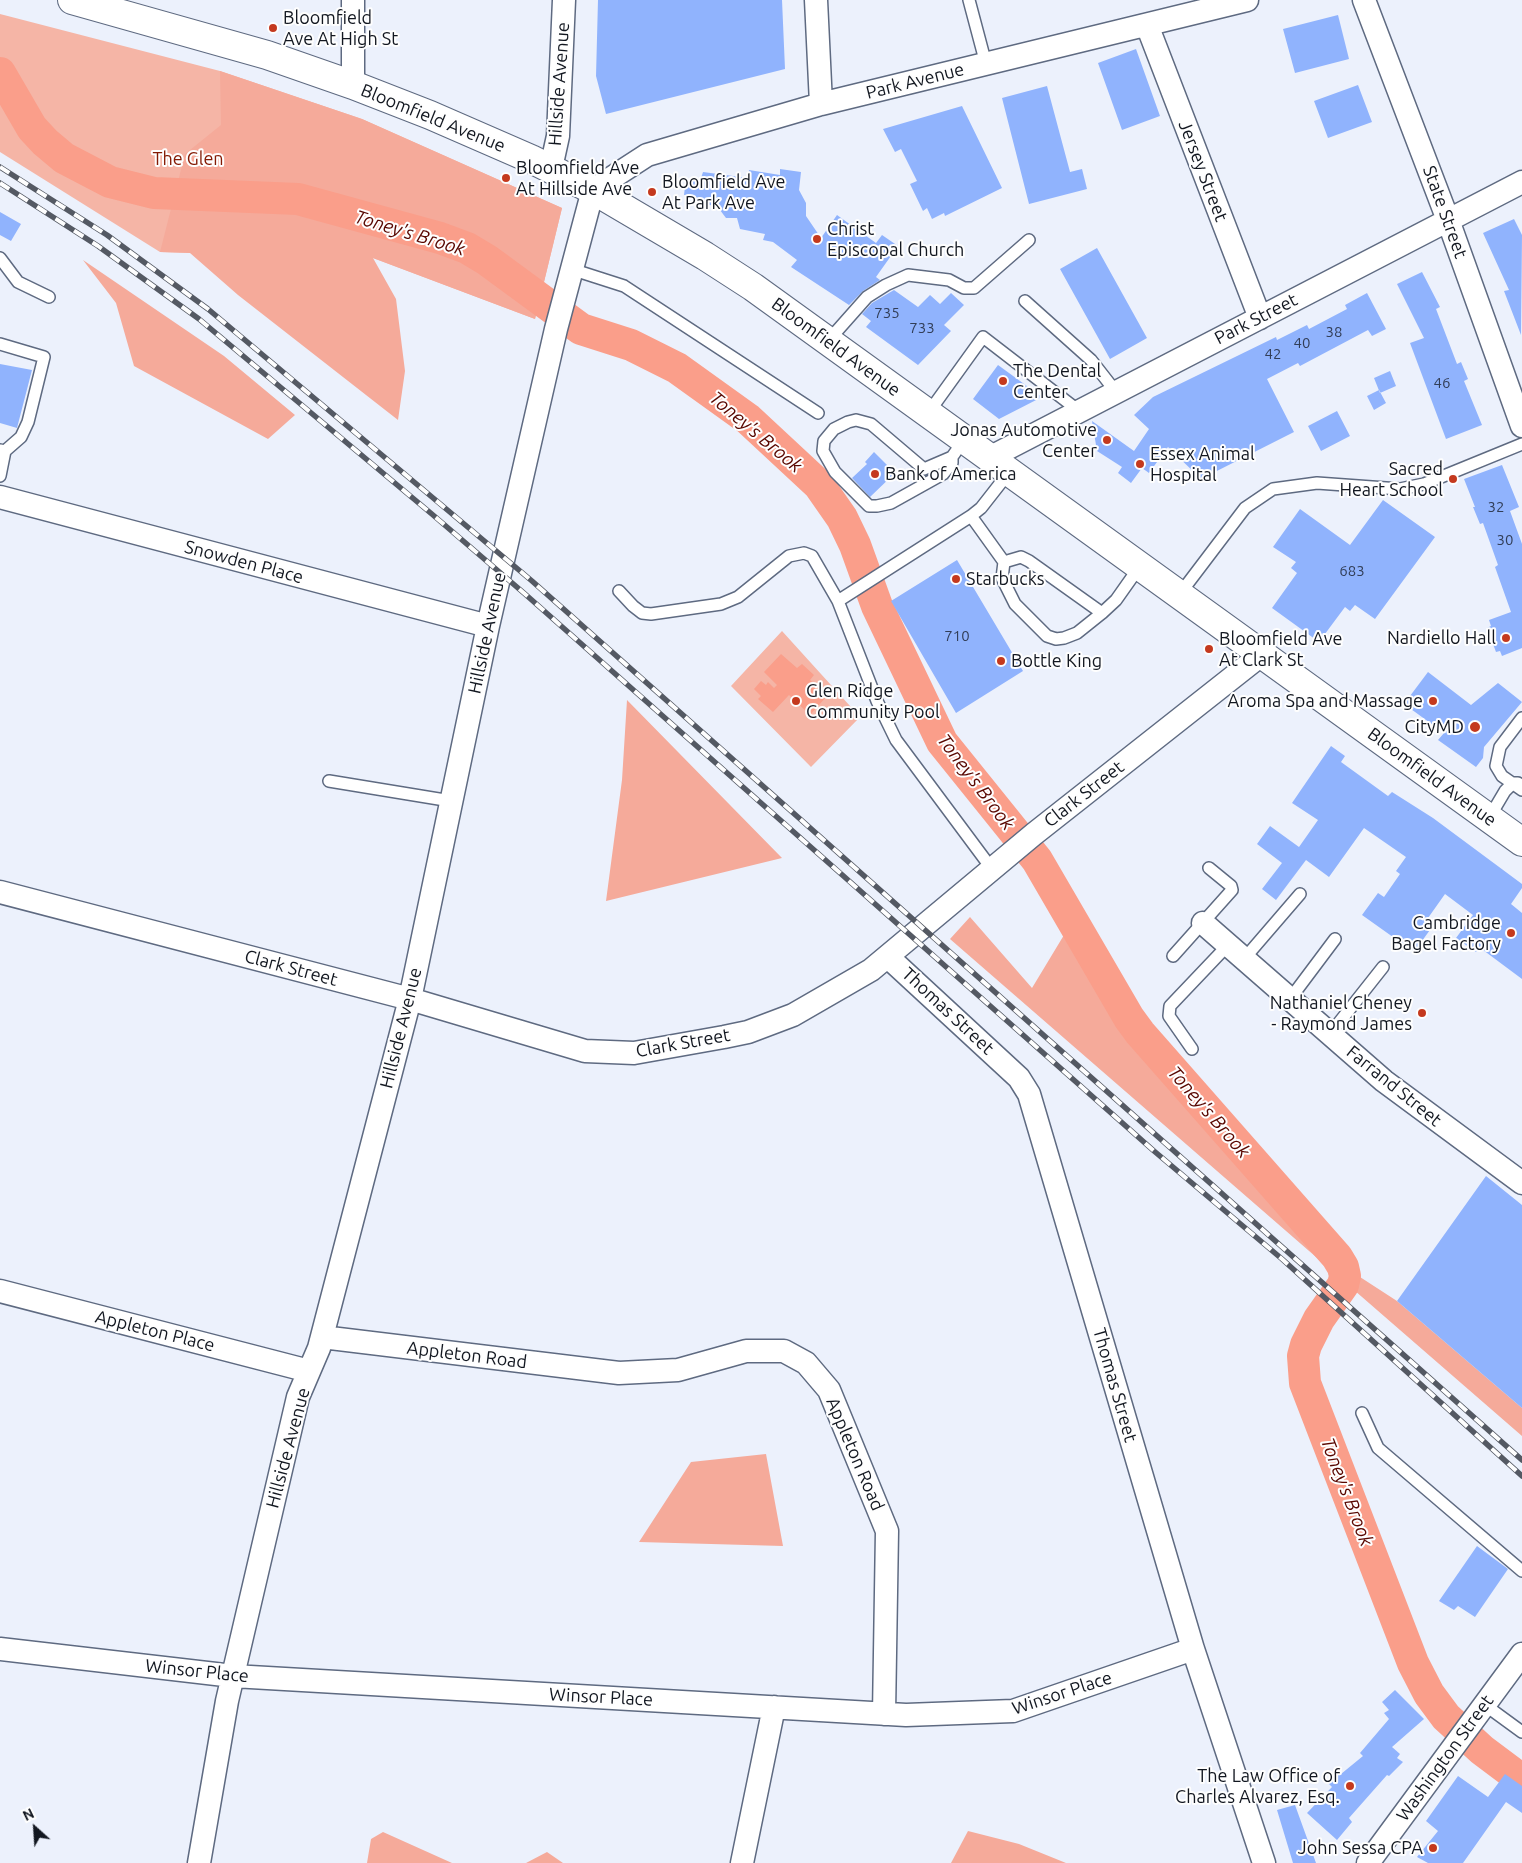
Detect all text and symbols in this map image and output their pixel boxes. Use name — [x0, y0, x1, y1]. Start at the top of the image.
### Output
place label: Bloomfield Ave At High St — [283, 7, 398, 50]
marker: Bloomfield Ave At High St — [267, 22, 279, 34]
street label: Hillside Avenue — [544, 22, 574, 146]
street label: Park Avenue — [864, 58, 966, 104]
street label: Bloomfield Avenue — [358, 79, 508, 157]
street label: Jersey Street — [1174, 117, 1232, 225]
park label: The Glen — [152, 148, 224, 170]
place label: Bloomfield Ave At Hillside Ave — [516, 157, 639, 200]
street label: State Street — [1418, 163, 1472, 261]
place label: Bloomfield Ave At Park Ave — [662, 171, 785, 213]
marker: Bloomfield Ave At Hillside Ave — [500, 172, 512, 184]
marker: Bloomfield Ave At Park Ave — [646, 186, 658, 198]
water label: Toney's Brook — [352, 205, 468, 261]
place label: Christ Episcopal Church — [827, 218, 964, 260]
marker: Christ Episcopal Church — [811, 233, 823, 245]
street label: Park Street — [1211, 289, 1301, 349]
street label: Bloomfield Avenue — [767, 293, 905, 401]
house number: 735 — [874, 304, 900, 322]
house number: 733 — [909, 319, 935, 337]
house number: 38 — [1326, 323, 1342, 341]
house number: 40 — [1294, 334, 1310, 352]
house number: 42 — [1265, 345, 1281, 363]
place label: The Dental Center — [1013, 360, 1101, 402]
house number: 46 — [1434, 374, 1450, 392]
marker: The Dental Center — [997, 375, 1009, 387]
water label: Toney's Brook — [705, 387, 807, 477]
place label: Jonas Automotive Center — [950, 419, 1097, 462]
marker: Jonas Automotive Center — [1101, 434, 1113, 446]
place label: Essex Animal Hospital — [1150, 443, 1255, 486]
marker: Essex Animal Hospital — [1134, 458, 1146, 470]
place label: Sacred Heart School — [1339, 458, 1443, 500]
place label: Bank of America — [885, 463, 1017, 485]
marker: Bank of America — [869, 468, 881, 480]
marker: Sacred Heart School — [1447, 473, 1459, 485]
house number: 32 — [1488, 498, 1504, 516]
house number: 30 — [1497, 531, 1513, 549]
street label: Snowden Place — [182, 536, 306, 588]
house number: 683 — [1339, 562, 1365, 580]
place label: Starbucks — [966, 568, 1045, 590]
street label: Hillside Avenue — [464, 570, 510, 696]
marker: Starbucks — [950, 573, 962, 585]
house number: 710 — [944, 627, 970, 645]
place label: Nardiello Hall — [1387, 627, 1496, 649]
place label: Bloomfield Ave At Clark St — [1219, 628, 1342, 670]
marker: Nardiello Hall — [1500, 632, 1512, 644]
marker: Bloomfield Ave At Clark St — [1203, 643, 1215, 655]
place label: Bottle King — [1011, 650, 1102, 672]
marker: Bottle King — [995, 655, 1007, 667]
place label: Glen Ridge Community Pool — [806, 680, 940, 722]
place label: Aroma Spa and Massage — [1227, 690, 1423, 712]
marker: Glen Ridge Community Pool — [790, 695, 802, 707]
marker: Aroma Spa and Massage — [1427, 695, 1439, 707]
place label: CityMD — [1404, 716, 1464, 738]
marker: CityMD — [1468, 720, 1482, 734]
street label: Bloomfield Avenue — [1363, 723, 1501, 831]
water label: Toney's Brook — [932, 729, 1020, 835]
street label: Clark Street — [1040, 756, 1128, 832]
place label: Cambridge Bagel Factory — [1391, 912, 1501, 954]
marker: Cambridge Bagel Factory — [1505, 927, 1517, 939]
street label: Clark Street — [242, 945, 340, 991]
street label: Thomas Street — [898, 963, 998, 1059]
street label: Hillside Avenue — [376, 965, 426, 1091]
place label: Nathaniel Cheney - Raymond James — [1270, 992, 1412, 1034]
marker: Nathaniel Cheney - Raymond James — [1416, 1007, 1428, 1019]
street label: Clark Street — [634, 1024, 732, 1062]
street label: Farrand Street — [1342, 1041, 1446, 1131]
water label: Toney's Brook — [1163, 1061, 1255, 1163]
street label: Appleton Place — [93, 1306, 217, 1356]
street label: Thomas Street — [1088, 1325, 1142, 1445]
street label: Appleton Road — [406, 1337, 528, 1373]
street label: Hillside Avenue — [262, 1385, 314, 1511]
street label: Appleton Road — [821, 1394, 889, 1514]
water label: Toney's Brook — [1316, 1435, 1378, 1549]
street label: Winsor Place — [144, 1655, 250, 1687]
street label: Winsor Place — [1009, 1667, 1115, 1719]
street label: Winsor Place — [549, 1683, 653, 1711]
street label: Washington Street — [1392, 1691, 1498, 1825]
place label: The Law Office of Charles Alvarez, Esq. — [1175, 1765, 1340, 1808]
marker: The Law Office of Charles Alvarez, Esq. — [1344, 1780, 1356, 1792]
north arrow — [10, 1803, 60, 1853]
text: N — [20, 1805, 37, 1824]
place label: John Sessa CPA — [1298, 1837, 1423, 1859]
marker: John Sessa CPA — [1427, 1842, 1439, 1854]

